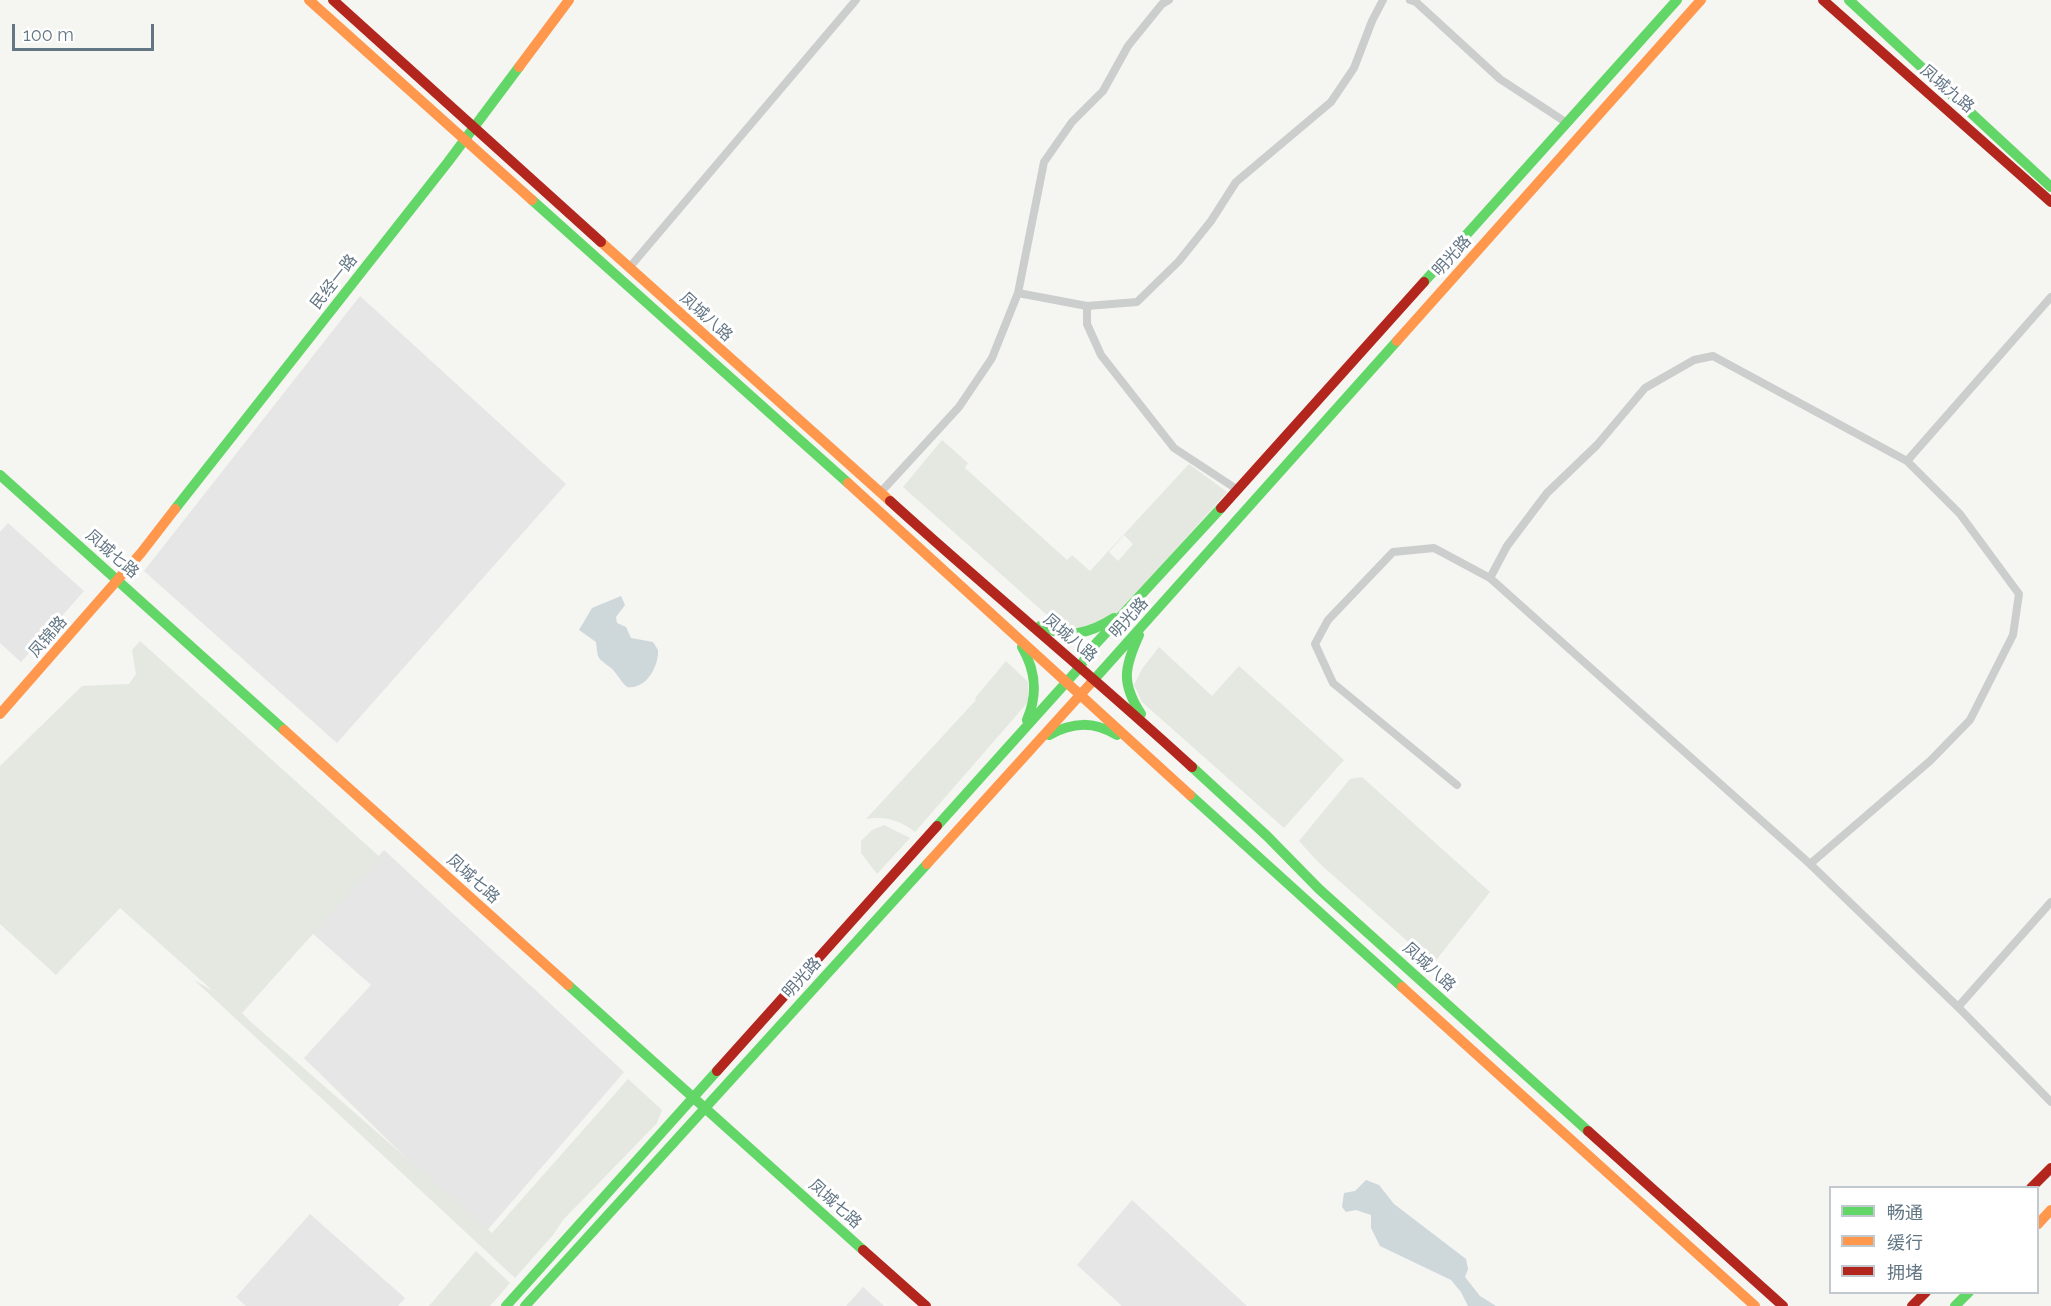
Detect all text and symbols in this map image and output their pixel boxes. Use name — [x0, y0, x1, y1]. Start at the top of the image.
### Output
scale bar — [15, 12, 158, 50]
text: 100 m — [23, 24, 74, 45]
street label: 凤城九路 — [1916, 61, 1978, 117]
street label: 明光路 — [1429, 232, 1475, 280]
street label: 民经一路 — [307, 251, 361, 313]
street label: 凤城八路 — [676, 288, 736, 346]
street label: 凤城七路 — [82, 526, 142, 582]
street label: 明光路 — [1106, 594, 1152, 642]
street label: 凤城八路 — [1039, 610, 1101, 666]
street label: 凤锦路 — [25, 613, 71, 661]
street label: 凤城七路 — [443, 850, 503, 908]
street label: 凤城八路 — [1399, 938, 1459, 996]
street label: 明光路 — [779, 954, 825, 1002]
street label: 凤城七路 — [805, 1175, 865, 1233]
legend — [1829, 1186, 2039, 1294]
text: 畅通 — [1887, 1202, 1923, 1223]
text: 缓行 — [1887, 1232, 1923, 1253]
text: 拥堵 — [1887, 1262, 1923, 1283]

